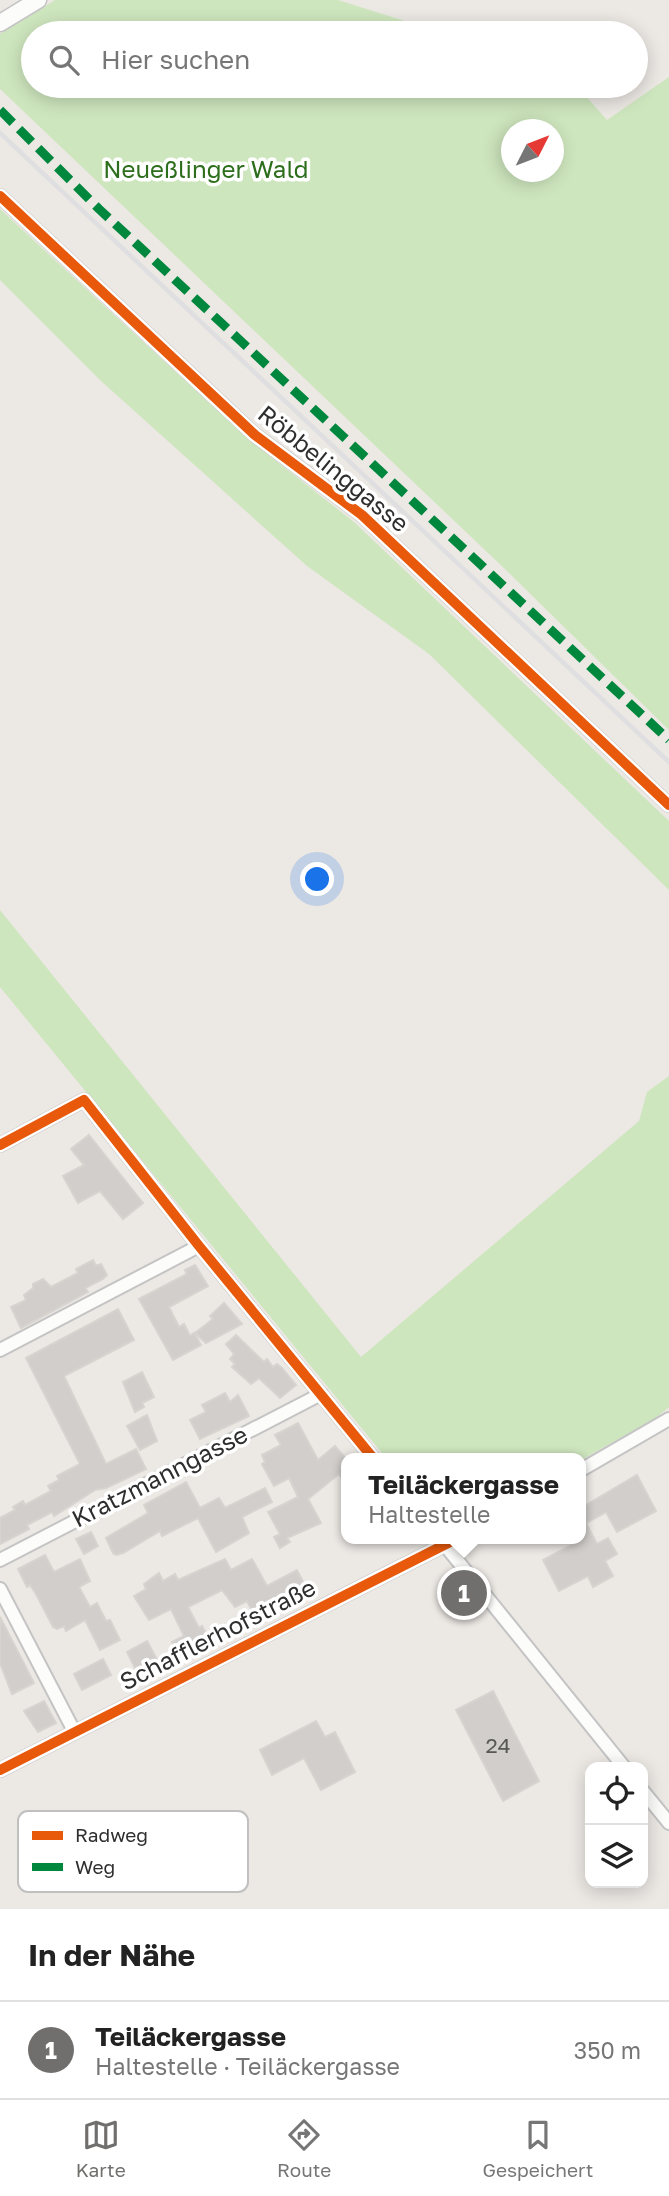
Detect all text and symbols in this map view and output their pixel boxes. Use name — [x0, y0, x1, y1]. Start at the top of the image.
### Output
search box — [21, 21, 648, 98]
icon: search — [45, 41, 83, 79]
text: Hier suchen — [101, 44, 250, 75]
north arrow — [501, 119, 564, 182]
park label: Neueßlinger Wald — [103, 154, 309, 183]
street label: Röbbelinggasse — [253, 398, 415, 537]
your location — [300, 862, 334, 896]
street label: Kratzmanngasse — [67, 1419, 252, 1532]
popup — [341, 1453, 586, 1544]
text: Teiläckergasse — [368, 1469, 559, 1500]
text: Haltestelle — [368, 1500, 490, 1528]
pin: 1 — [441, 1567, 487, 1619]
street label: Schafflerhofstraße — [115, 1572, 320, 1696]
house number: 24 — [486, 1732, 511, 1758]
map controls — [585, 1762, 648, 1888]
button: locate — [585, 1762, 648, 1825]
legend — [18, 1811, 248, 1892]
text: Radweg — [75, 1823, 148, 1846]
button: layers — [585, 1825, 648, 1888]
text: Weg — [75, 1855, 115, 1878]
text: In der Nähe — [28, 1937, 195, 1973]
text: Teiläckergasse — [95, 2021, 286, 2052]
text: 1 — [45, 2036, 57, 2064]
text: 350 m — [574, 2036, 641, 2064]
text: Haltestelle · Teiläckergasse — [95, 2052, 400, 2080]
tab: Karte — [76, 2116, 126, 2181]
tab: Route — [277, 2116, 331, 2181]
tab: Gespeichert — [483, 2116, 593, 2181]

